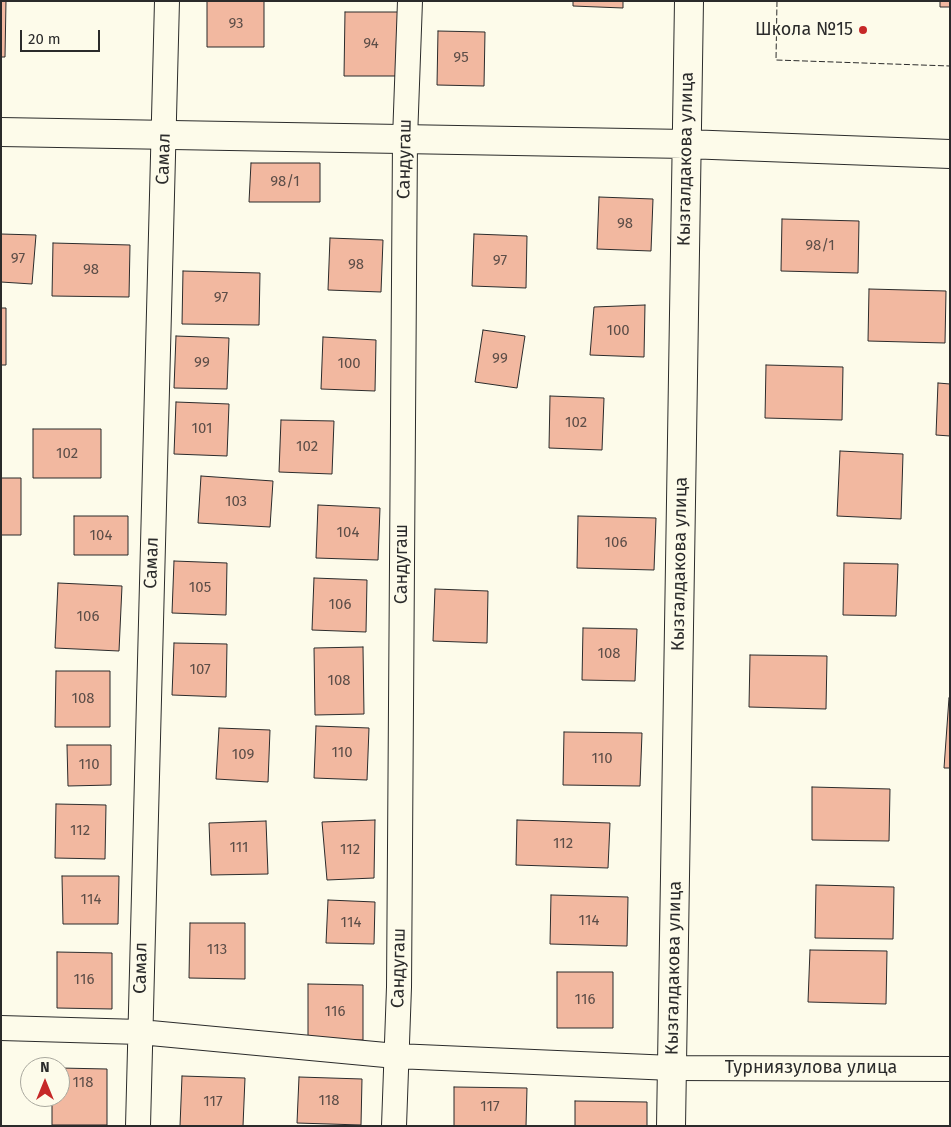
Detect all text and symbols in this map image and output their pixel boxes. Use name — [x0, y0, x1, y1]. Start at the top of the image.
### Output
house number: 93 — [228, 15, 244, 33]
place label: Школа №15 — [755, 19, 853, 41]
scale bar — [22, 20, 102, 52]
marker: Школа №15 — [857, 24, 869, 36]
text: 20 m — [28, 30, 61, 48]
house number: 94 — [363, 35, 379, 53]
house number: 95 — [453, 49, 469, 67]
street label: Кызгалдакова улица — [674, 72, 698, 246]
street label: Сандугаш — [394, 119, 416, 199]
street label: Самал — [152, 133, 176, 185]
house number: 98/1 — [270, 173, 300, 191]
house number: 98 — [617, 215, 633, 233]
house number: 98/1 — [805, 237, 835, 255]
house number: 97 — [11, 250, 25, 268]
house number: 97 — [493, 252, 507, 270]
house number: 98 — [348, 256, 364, 274]
house number: 98 — [83, 261, 99, 279]
house number: 97 — [214, 289, 228, 307]
house number: 100 — [606, 322, 630, 340]
house number: 99 — [492, 350, 508, 368]
house number: 99 — [194, 354, 210, 372]
house number: 100 — [337, 355, 361, 373]
house number: 102 — [565, 414, 587, 432]
house number: 101 — [192, 420, 212, 438]
house number: 102 — [296, 438, 318, 456]
house number: 102 — [56, 445, 78, 463]
street label: Кызгалдакова улица — [668, 477, 692, 651]
house number: 103 — [225, 493, 247, 511]
house number: 104 — [337, 524, 359, 542]
street label: Сандугаш — [391, 524, 413, 604]
house number: 104 — [90, 527, 112, 545]
house number: 106 — [605, 534, 627, 552]
street label: Самал — [140, 537, 164, 589]
house number: 105 — [189, 579, 211, 597]
house number: 106 — [329, 596, 351, 614]
house number: 106 — [77, 608, 99, 626]
house number: 108 — [597, 645, 621, 663]
house number: 107 — [189, 661, 211, 679]
house number: 108 — [327, 672, 351, 690]
house number: 108 — [71, 690, 95, 708]
house number: 110 — [331, 744, 353, 762]
house number: 109 — [232, 746, 254, 764]
house number: 110 — [591, 750, 613, 768]
house number: 110 — [78, 756, 100, 774]
house number: 112 — [70, 822, 90, 840]
house number: 112 — [553, 835, 573, 853]
house number: 111 — [229, 839, 249, 857]
house number: 112 — [340, 841, 360, 859]
street label: Кызгалдакова улица — [662, 881, 686, 1055]
house number: 114 — [81, 891, 101, 909]
house number: 114 — [579, 912, 599, 930]
house number: 114 — [341, 914, 361, 932]
street label: Сандугаш — [388, 928, 410, 1008]
house number: 113 — [207, 941, 227, 959]
street label: Самал — [130, 942, 152, 994]
house number: 116 — [74, 971, 94, 989]
house number: 116 — [575, 991, 595, 1009]
house number: 116 — [325, 1003, 345, 1021]
north arrow — [20, 1057, 70, 1107]
street label: Турниязулова улица — [725, 1057, 897, 1079]
text: N — [40, 1059, 50, 1076]
house number: 118 — [72, 1074, 94, 1092]
house number: 118 — [318, 1092, 340, 1110]
house number: 117 — [203, 1093, 223, 1111]
house number: 117 — [480, 1098, 500, 1116]

